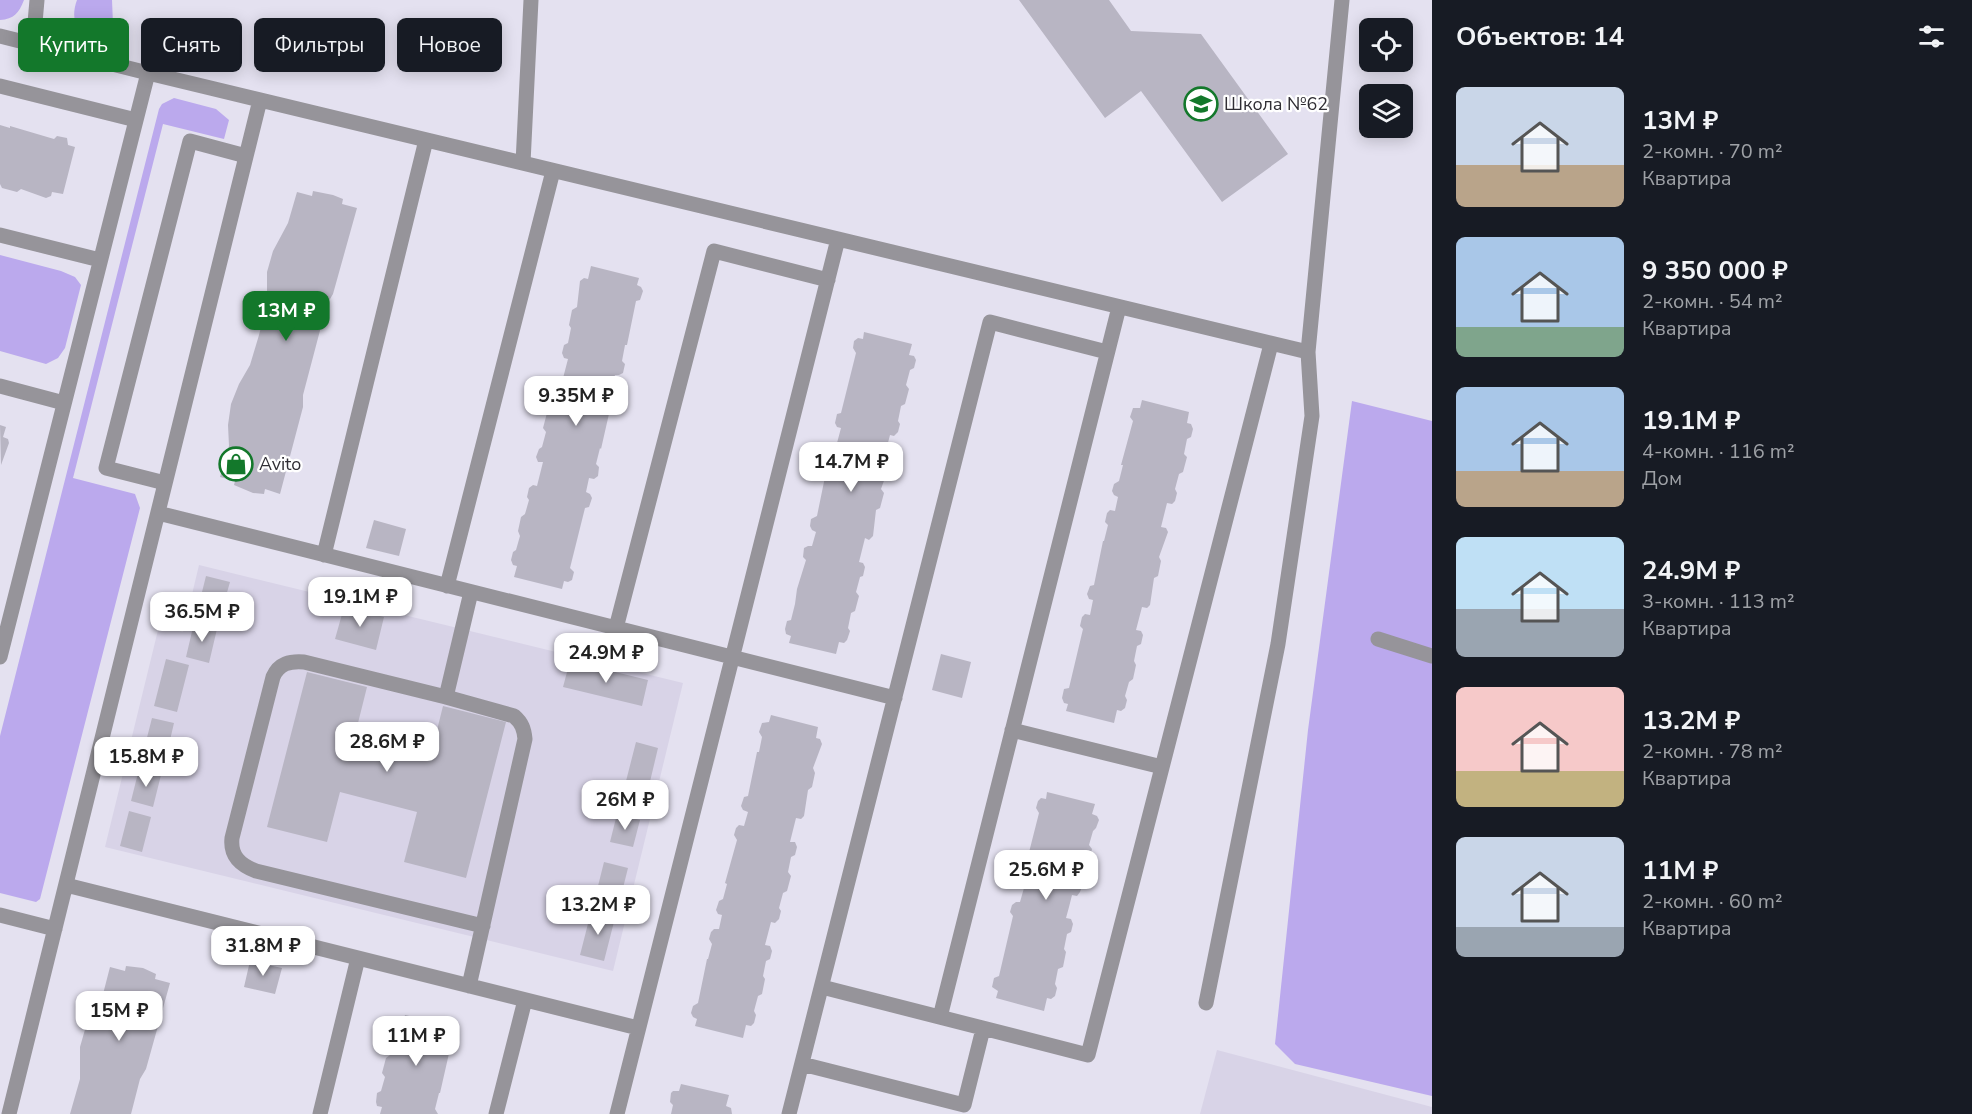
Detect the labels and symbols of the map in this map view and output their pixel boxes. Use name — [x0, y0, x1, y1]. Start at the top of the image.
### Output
school or university icon: Школа №62 — [1183, 86, 1219, 122]
place label: Школа №62 — [1224, 92, 1328, 116]
pin: 13M ₽ — [244, 291, 328, 342]
pin: 9.35M ₽ — [521, 376, 631, 427]
pin: 14.7M ₽ — [796, 442, 906, 493]
shop icon: Avito — [218, 446, 254, 482]
place label: Avito — [259, 452, 301, 476]
pin: 19.1M ₽ — [305, 577, 415, 628]
pin: 36.5M ₽ — [147, 592, 257, 643]
pin: 24.9M ₽ — [551, 633, 661, 684]
pin: 28.6M ₽ — [332, 722, 442, 773]
pin: 15.8M ₽ — [91, 737, 201, 788]
pin: 26M ₽ — [583, 780, 667, 831]
pin: 25.6M ₽ — [991, 850, 1101, 901]
pin: 13.2M ₽ — [543, 885, 653, 936]
pin: 31.8M ₽ — [208, 926, 318, 977]
pin: 15M ₽ — [77, 991, 161, 1042]
pin: 11M ₽ — [374, 1016, 458, 1067]

